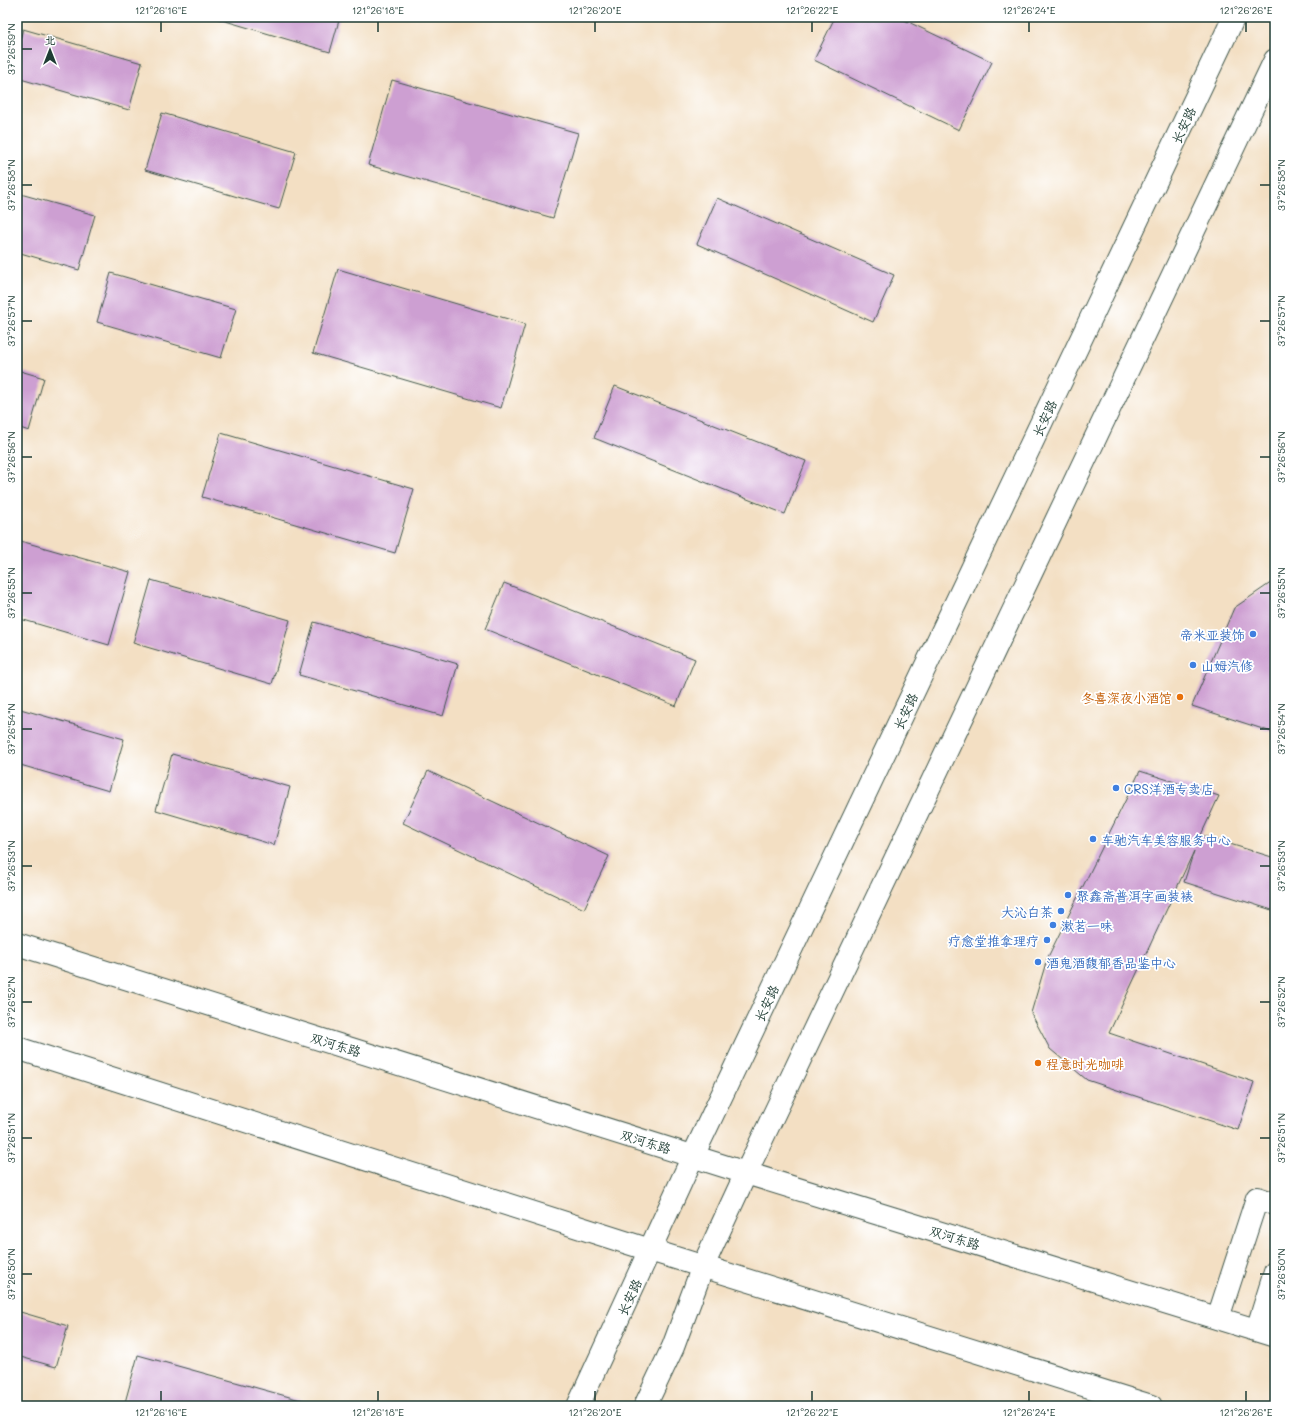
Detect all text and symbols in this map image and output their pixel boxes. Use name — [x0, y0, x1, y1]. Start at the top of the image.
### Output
text: 121°26'16"E — [135, 3, 187, 17]
text: 121°26'18"E — [352, 3, 404, 17]
text: 121°26'20"E — [568, 3, 622, 17]
text: 121°26'22"E — [786, 3, 839, 17]
text: 121°26'24"E — [1003, 3, 1056, 17]
text: 121°26'26"E — [1219, 3, 1273, 17]
text: 37°26'59"N — [4, 23, 18, 75]
north arrow — [30, 30, 70, 70]
text: 北 — [45, 32, 56, 47]
street label: 长安路 — [1167, 104, 1199, 146]
text: 37°26'58"N — [4, 159, 18, 211]
text: 37°26'58"N — [1274, 159, 1288, 211]
text: 37°26'57"N — [4, 295, 18, 347]
text: 37°26'57"N — [1274, 295, 1288, 347]
street label: 长安路 — [1028, 397, 1060, 439]
text: 37°26'56"N — [4, 431, 18, 483]
text: 37°26'56"N — [1274, 431, 1288, 483]
text: 37°26'55"N — [4, 567, 18, 619]
text: 37°26'55"N — [1274, 567, 1288, 619]
place label: 帝米亚装饰 — [1180, 626, 1245, 643]
marker: 帝米亚装饰 — [1248, 629, 1258, 639]
place label: 山姆汽修 — [1201, 657, 1253, 674]
marker: 山姆汽修 — [1188, 660, 1198, 670]
place label: 冬喜深夜小酒馆 — [1081, 689, 1172, 706]
street label: 长安路 — [889, 690, 921, 732]
marker: 冬喜深夜小酒馆 — [1175, 692, 1185, 702]
text: 37°26'54"N — [4, 703, 18, 755]
text: 37°26'54"N — [1274, 703, 1288, 755]
place label: CRS洋酒专卖店 — [1124, 780, 1214, 797]
marker: CRS洋酒专卖店 — [1111, 783, 1121, 793]
place label: 车驰汽车美容服务中心 — [1101, 831, 1231, 848]
marker: 车驰汽车美容服务中心 — [1088, 834, 1098, 844]
text: 37°26'53"N — [4, 840, 18, 892]
text: 37°26'53"N — [1274, 840, 1288, 892]
place label: 聚鑫斋普洱字画装裱 — [1076, 887, 1193, 904]
marker: 聚鑫斋普洱字画装裱 — [1063, 890, 1073, 900]
place label: 大沁白茶 — [1001, 903, 1053, 920]
marker: 大沁白茶 — [1056, 906, 1066, 916]
place label: 漱茗一味 — [1061, 917, 1113, 934]
marker: 漱茗一味 — [1048, 920, 1058, 930]
place label: 疗愈堂推拿理疗 — [948, 932, 1039, 949]
marker: 疗愈堂推拿理疗 — [1042, 935, 1052, 945]
place label: 酒鬼酒馥郁香品鉴中心 — [1046, 954, 1176, 971]
marker: 酒鬼酒馥郁香品鉴中心 — [1033, 957, 1043, 967]
text: 37°26'52"N — [4, 976, 18, 1028]
text: 37°26'52"N — [1274, 976, 1288, 1028]
street label: 长安路 — [750, 982, 782, 1024]
street label: 双河东路 — [309, 1028, 363, 1060]
place label: 程意时光咖啡 — [1046, 1055, 1124, 1072]
marker: 程意时光咖啡 — [1033, 1058, 1043, 1068]
text: 37°26'51"N — [4, 1113, 18, 1163]
text: 37°26'51"N — [1274, 1113, 1288, 1163]
street label: 双河东路 — [619, 1125, 673, 1157]
street label: 双河东路 — [928, 1221, 982, 1253]
text: 37°26'50"N — [4, 1248, 18, 1300]
text: 37°26'50"N — [1274, 1248, 1288, 1300]
street label: 长安路 — [613, 1276, 645, 1318]
text: 121°26'16"E — [135, 1405, 187, 1419]
text: 121°26'18"E — [352, 1405, 404, 1419]
text: 121°26'20"E — [568, 1405, 622, 1419]
text: 121°26'22"E — [786, 1405, 839, 1419]
text: 121°26'24"E — [1003, 1405, 1056, 1419]
text: 121°26'26"E — [1219, 1405, 1273, 1419]

